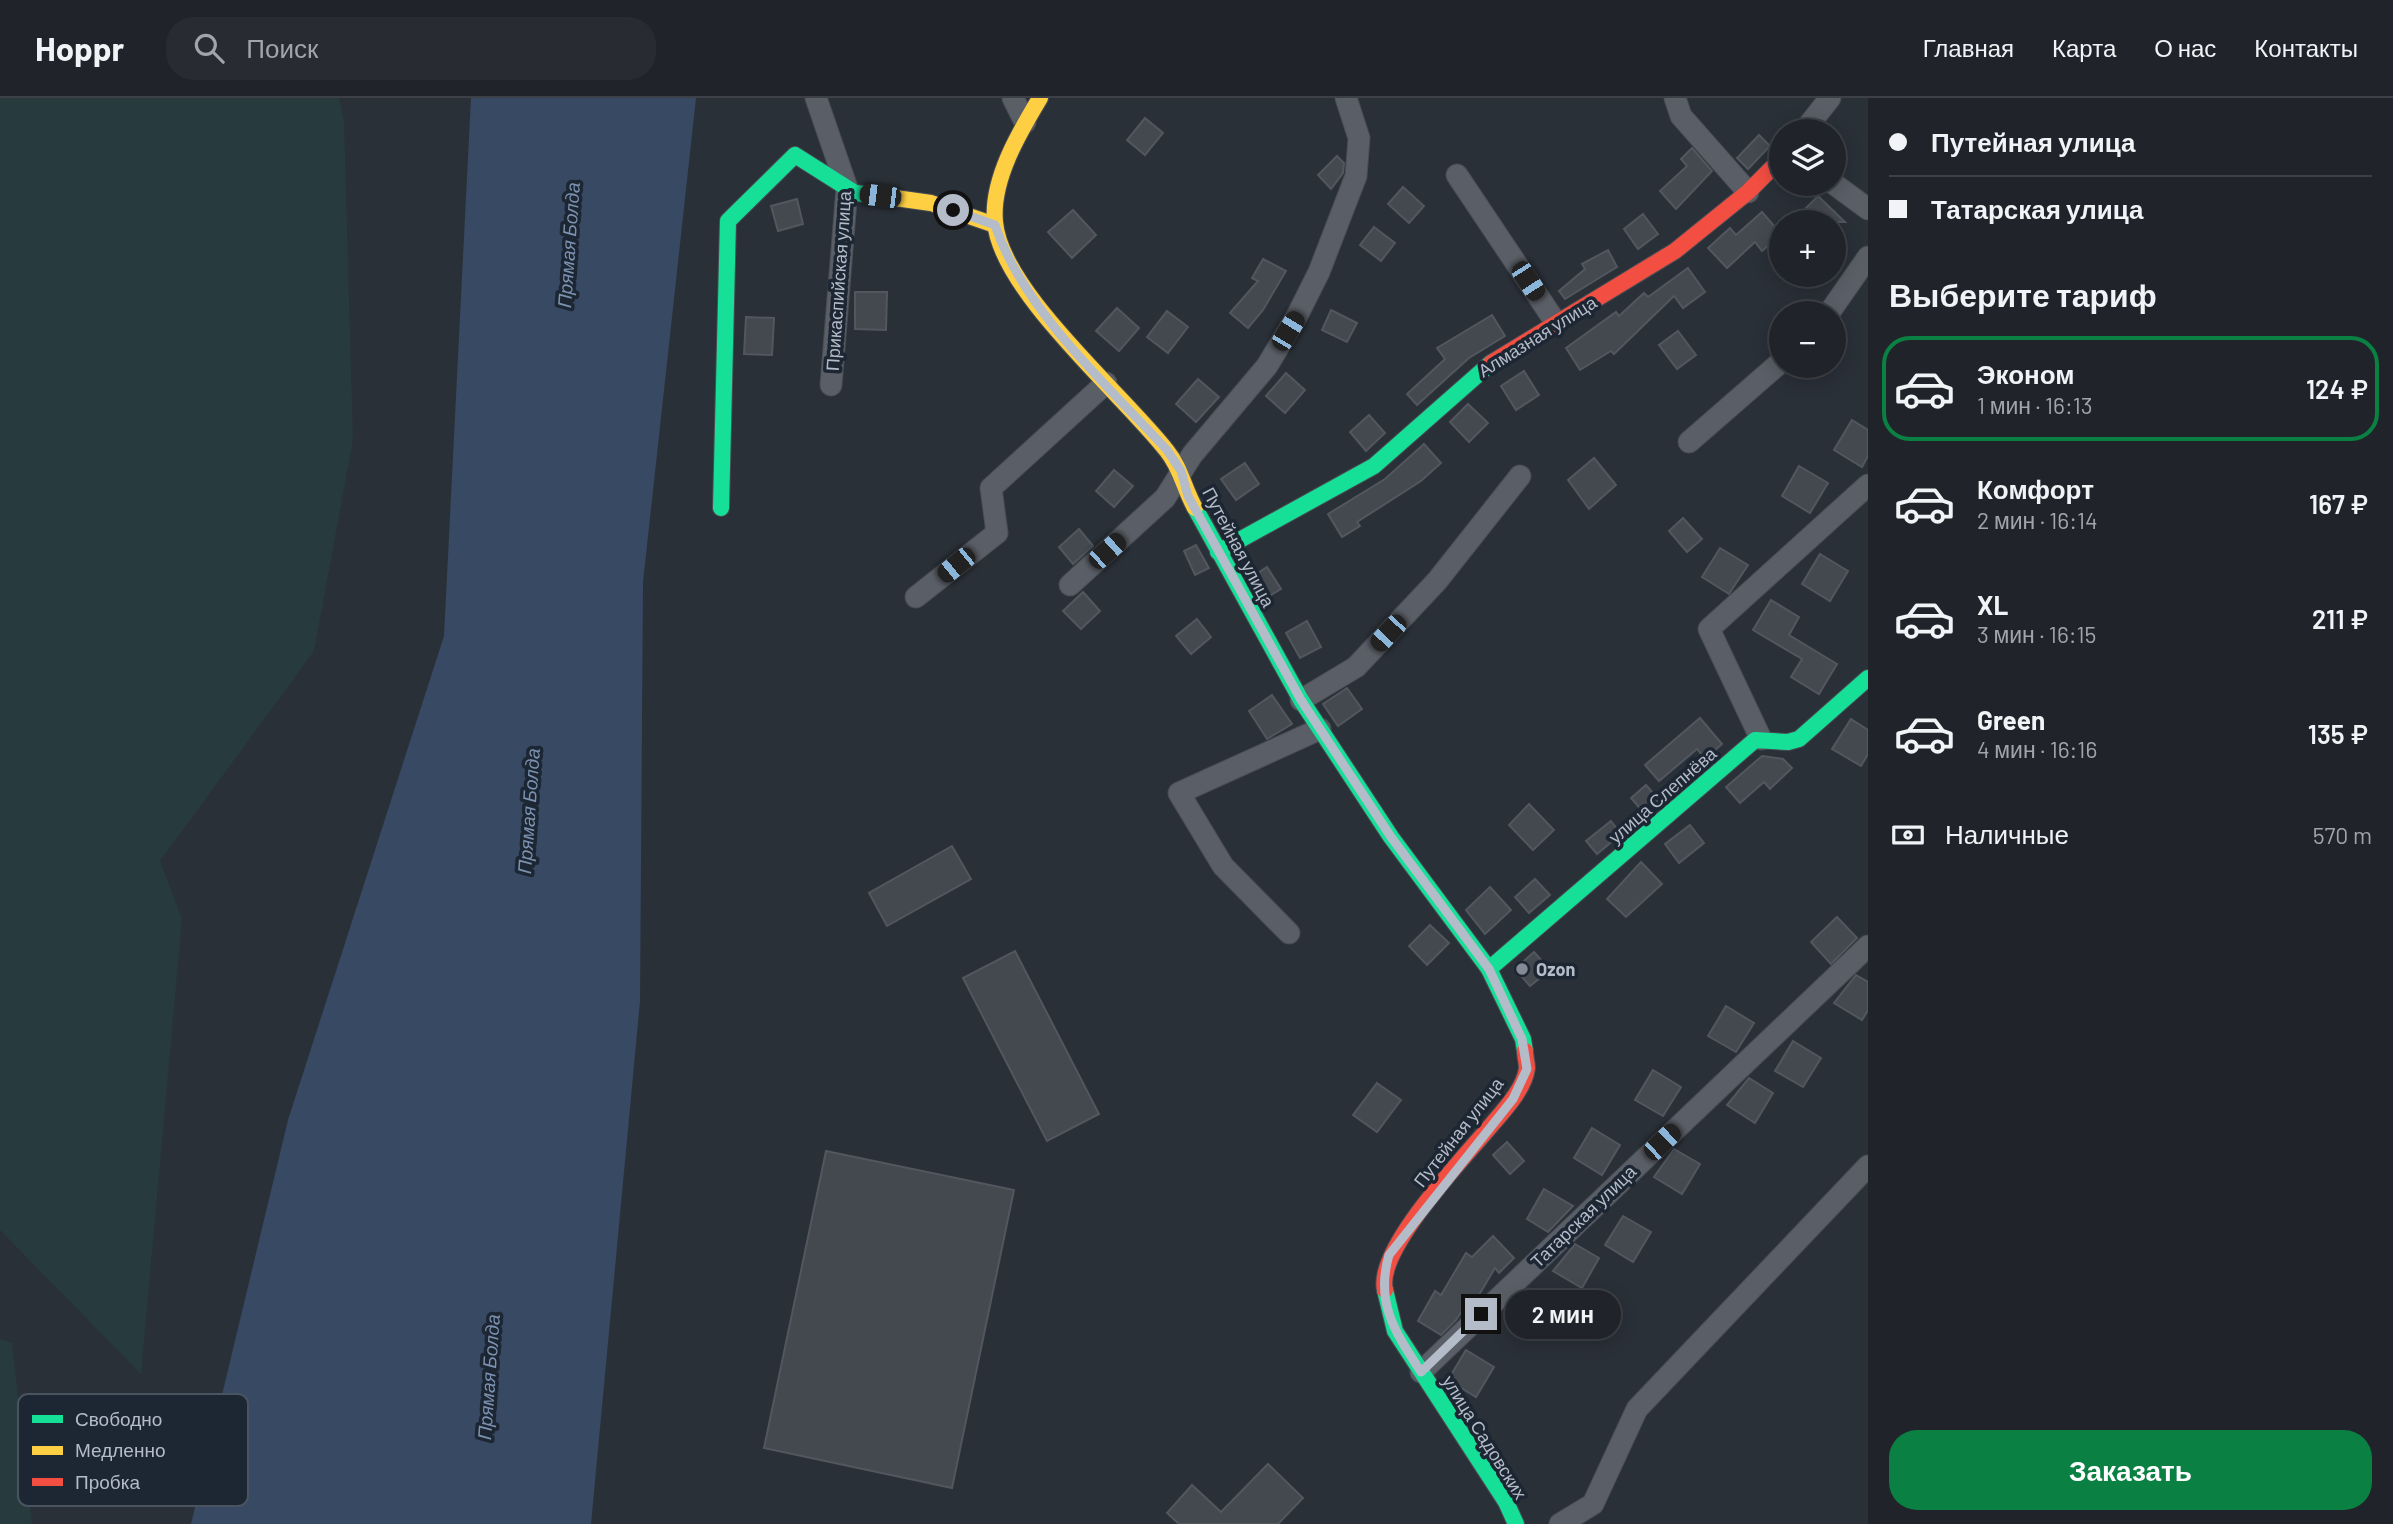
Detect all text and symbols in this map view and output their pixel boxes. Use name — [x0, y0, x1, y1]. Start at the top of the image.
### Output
search box — [166, 17, 656, 80]
text: Hoppr — [35, 28, 124, 68]
icon: search — [190, 29, 228, 67]
text: Поиск — [246, 32, 318, 63]
text: Главная — [1923, 33, 2014, 62]
text: Карта — [2052, 33, 2116, 62]
text: О нас — [2154, 33, 2216, 62]
text: Контакты — [2254, 33, 2358, 62]
map controls — [1769, 119, 1846, 378]
button: layers — [1769, 119, 1846, 196]
text: Путейная улица — [1931, 126, 2136, 157]
water label: Прямая Болда — [552, 181, 584, 309]
car — [858, 183, 903, 209]
street label: Прикаспийская улица — [821, 189, 855, 372]
text: Татарская улица — [1931, 193, 2143, 224]
route start — [937, 194, 969, 226]
button: + — [1769, 210, 1846, 287]
car — [1508, 258, 1549, 304]
text: Выберите тариф — [1889, 275, 2157, 313]
street label: Алмазная улица — [1474, 290, 1601, 381]
button: − — [1769, 301, 1846, 378]
car — [1269, 308, 1308, 354]
icon: car — [1893, 357, 1956, 420]
text: Эконом — [1977, 358, 2075, 389]
text: 124 ₽ — [2306, 373, 2368, 404]
text: 1 мин · 16:13 — [1977, 391, 2093, 419]
icon: car — [1893, 472, 1956, 535]
text: Комфорт — [1977, 473, 2094, 504]
street label: Путейная улица — [1198, 483, 1280, 612]
text: 167 ₽ — [2309, 488, 2368, 519]
text: 2 мин · 16:14 — [1977, 506, 2098, 534]
car — [1085, 529, 1130, 573]
car — [934, 544, 979, 586]
icon: car — [1893, 587, 1956, 650]
text: XL — [1977, 589, 2008, 620]
text: 211 ₽ — [2312, 603, 2368, 634]
car — [1366, 610, 1411, 656]
text: 3 мин · 16:15 — [1977, 620, 2096, 648]
icon: car — [1893, 702, 1956, 765]
text: Green — [1977, 704, 2045, 735]
text: 135 ₽ — [2308, 718, 2368, 749]
text: 4 мин · 16:16 — [1977, 735, 2097, 763]
street label: улица Слепнёва — [1604, 742, 1721, 848]
water label: Прямая Болда — [512, 747, 544, 875]
icon: cash — [1889, 816, 1927, 854]
text: Наличные — [1945, 818, 2069, 849]
text: 570 m — [2313, 821, 2372, 849]
place label: Ozon — [1536, 958, 1575, 980]
marker: Ozon — [1514, 961, 1530, 977]
street label: Путейная улица — [1408, 1072, 1508, 1191]
car — [1640, 1120, 1685, 1164]
street label: Татарская улица — [1526, 1159, 1641, 1272]
callout: 2 мин — [1506, 1290, 1621, 1338]
route end — [1465, 1298, 1497, 1330]
text: 2 мин — [1532, 1300, 1594, 1328]
water label: Прямая Болда — [472, 1313, 504, 1441]
street label: улица Садовских — [1438, 1371, 1532, 1503]
legend — [18, 1394, 248, 1506]
text: Свободно — [75, 1407, 162, 1430]
button: Заказать — [1889, 1430, 2372, 1510]
text: Медленно — [75, 1438, 165, 1461]
text: Пробка — [75, 1470, 140, 1493]

